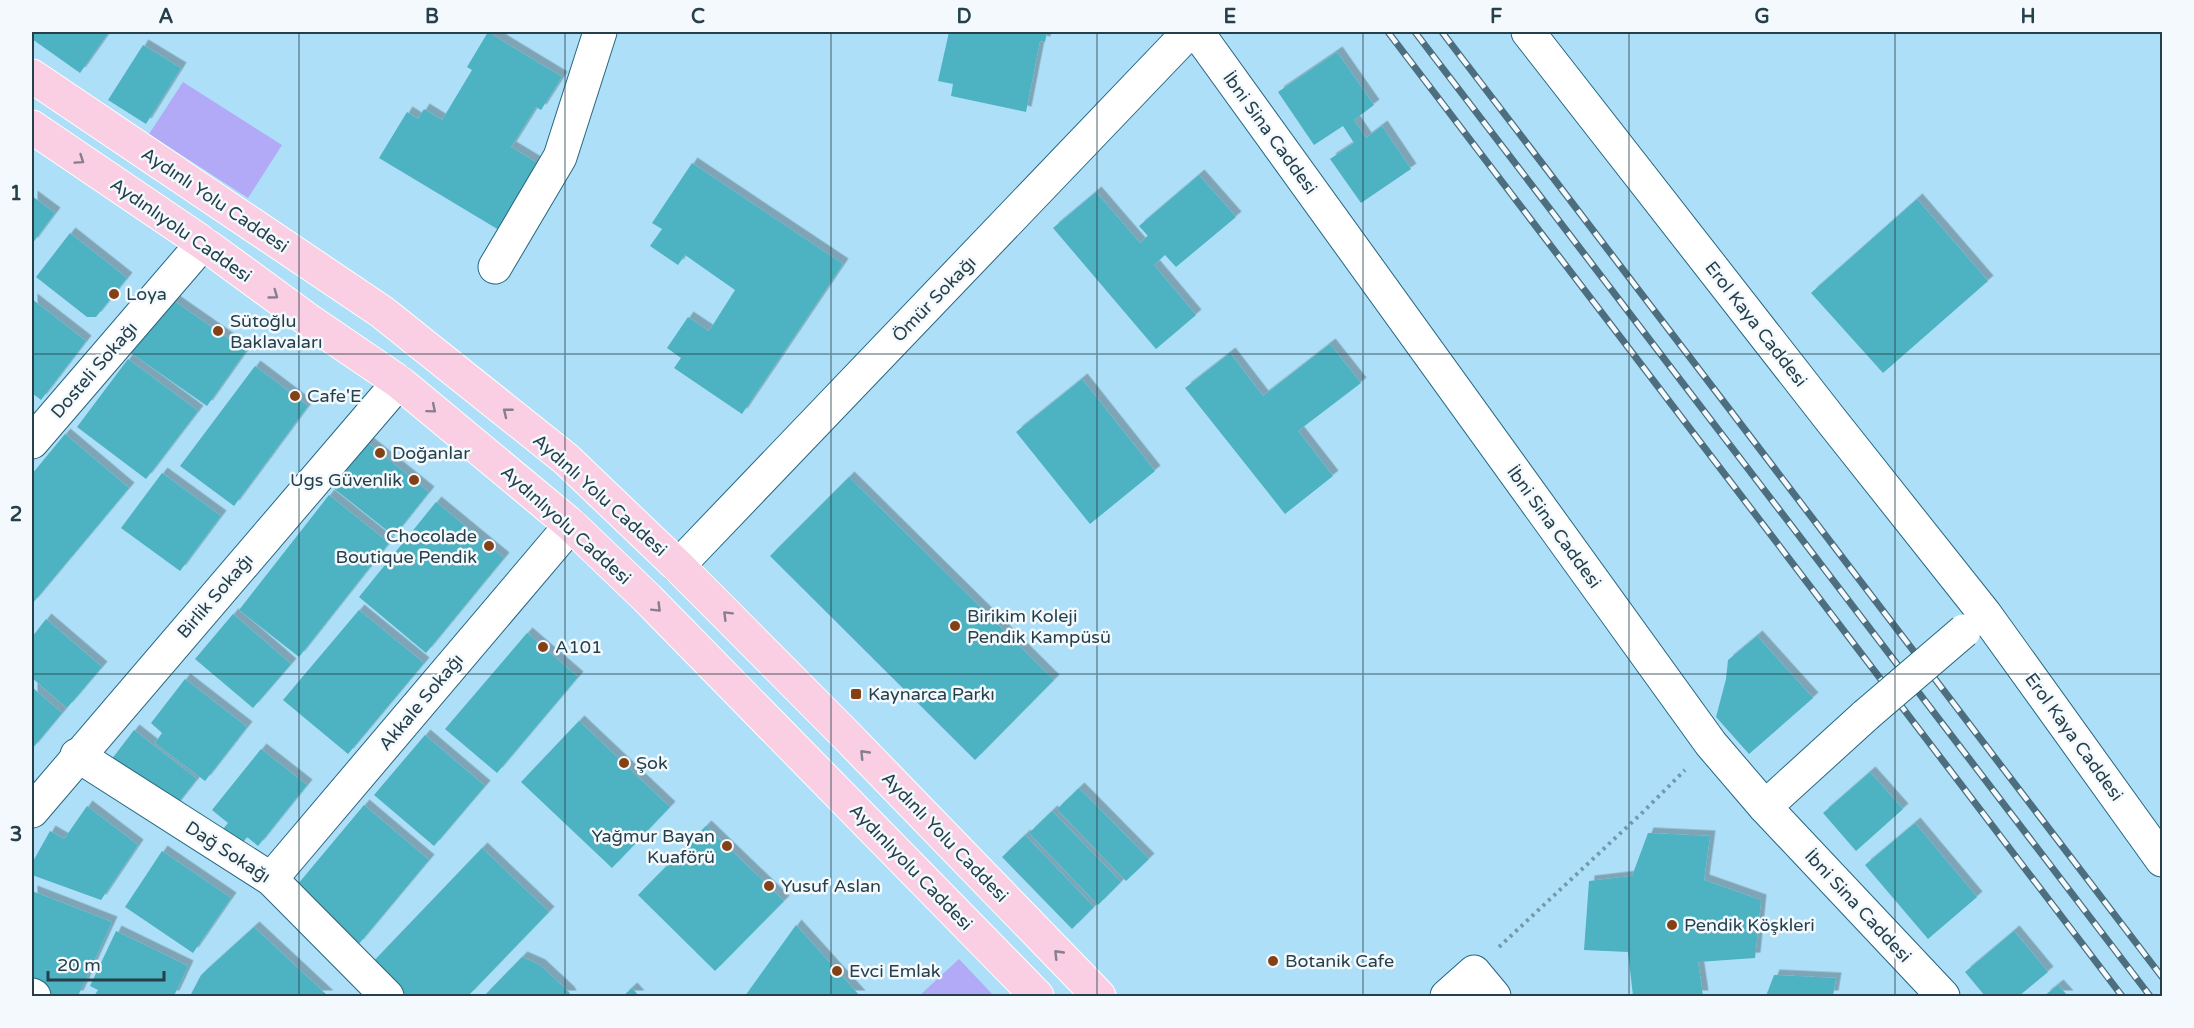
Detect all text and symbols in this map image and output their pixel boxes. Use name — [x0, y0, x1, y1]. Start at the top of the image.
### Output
text: A — [159, 5, 174, 29]
text: B — [425, 5, 439, 29]
text: C — [691, 5, 705, 29]
text: D — [956, 5, 972, 29]
text: E — [1224, 5, 1237, 29]
text: F — [1490, 5, 1502, 29]
text: G — [1754, 5, 1770, 29]
text: H — [2020, 5, 2036, 29]
street label: İbni Sina Caddesi — [1218, 67, 1322, 199]
street label: Aydınlı Yolu Caddesi — [137, 143, 293, 257]
one-way arrow — [73, 153, 84, 164]
street label: Aydınlıyolu Caddesi — [106, 173, 256, 287]
text: 1 — [10, 182, 22, 206]
street label: Ömür Sokağı — [888, 251, 980, 347]
street label: Erol Kaya Caddesi — [1700, 257, 1812, 391]
place label: Loya — [126, 283, 167, 305]
marker: Loya — [107, 287, 121, 301]
one-way arrow — [268, 288, 279, 299]
place label: Sütoğlu Baklavaları — [230, 310, 322, 353]
street label: Dosteli Sokağı — [46, 317, 142, 423]
marker: Sütoğlu Baklavaları — [211, 324, 225, 338]
place label: Cafe'E — [307, 385, 361, 407]
marker: Cafe'E — [288, 389, 302, 403]
one-way arrow — [426, 402, 437, 413]
one-way arrow — [503, 408, 514, 419]
street label: Aydınlı Yolu Caddesi — [528, 429, 672, 561]
place label: Doğanlar — [392, 442, 470, 464]
marker: Doğanlar — [373, 446, 387, 460]
street label: Aydınlıyolu Caddesi — [496, 461, 636, 589]
street label: İbni Sina Caddesi — [1502, 461, 1606, 593]
place label: Ugs Güvenlik — [290, 469, 402, 491]
marker: Ugs Güvenlik — [407, 473, 421, 487]
text: 2 — [10, 503, 22, 527]
place label: Chocolade Boutique Pendik — [336, 525, 477, 568]
marker: Chocolade Boutique Pendik — [482, 539, 496, 553]
street label: Birlik Sokağı — [172, 549, 258, 643]
one-way arrow — [649, 601, 660, 612]
place label: Birikim Koleji Pendik Kampüsü — [967, 605, 1111, 648]
one-way arrow — [724, 612, 735, 623]
marker: Birikim Koleji Pendik Kampüsü — [948, 619, 962, 633]
place label: A101 — [555, 636, 602, 658]
marker: A101 — [536, 640, 550, 654]
street label: Akkale Sokağı — [374, 649, 468, 755]
street label: Erol Kaya Caddesi — [2020, 669, 2128, 805]
place label: Kaynarca Parkı — [868, 683, 995, 705]
marker: Kaynarca Parkı — [849, 687, 863, 701]
one-way arrow — [861, 750, 872, 761]
place label: Şok — [636, 752, 668, 774]
marker: Şok — [617, 756, 631, 770]
street label: Aydınlı Yolu Caddesi — [877, 767, 1013, 907]
street label: Aydınlıyolu Caddesi — [845, 799, 977, 935]
street label: Dağ Sokağı — [181, 816, 275, 888]
text: 3 — [10, 823, 22, 847]
place label: Yağmur Bayan Kuaförü — [591, 825, 715, 868]
marker: Yağmur Bayan Kuaförü — [720, 839, 734, 853]
street label: İbni Sina Caddesi — [1800, 845, 1916, 967]
place label: Yusuf Aslan — [781, 875, 881, 897]
marker: Yusuf Aslan — [762, 879, 776, 893]
place label: Pendik Köşkleri — [1684, 914, 1815, 936]
marker: Pendik Köşkleri — [1665, 918, 1679, 932]
scale bar — [48, 944, 164, 982]
place label: Botanik Cafe — [1285, 950, 1394, 972]
one-way arrow — [1054, 951, 1065, 961]
text: 20 m — [57, 954, 101, 976]
marker: Botanik Cafe — [1266, 954, 1280, 968]
place label: Evci Emlak — [849, 960, 941, 982]
marker: Evci Emlak — [830, 964, 844, 978]

